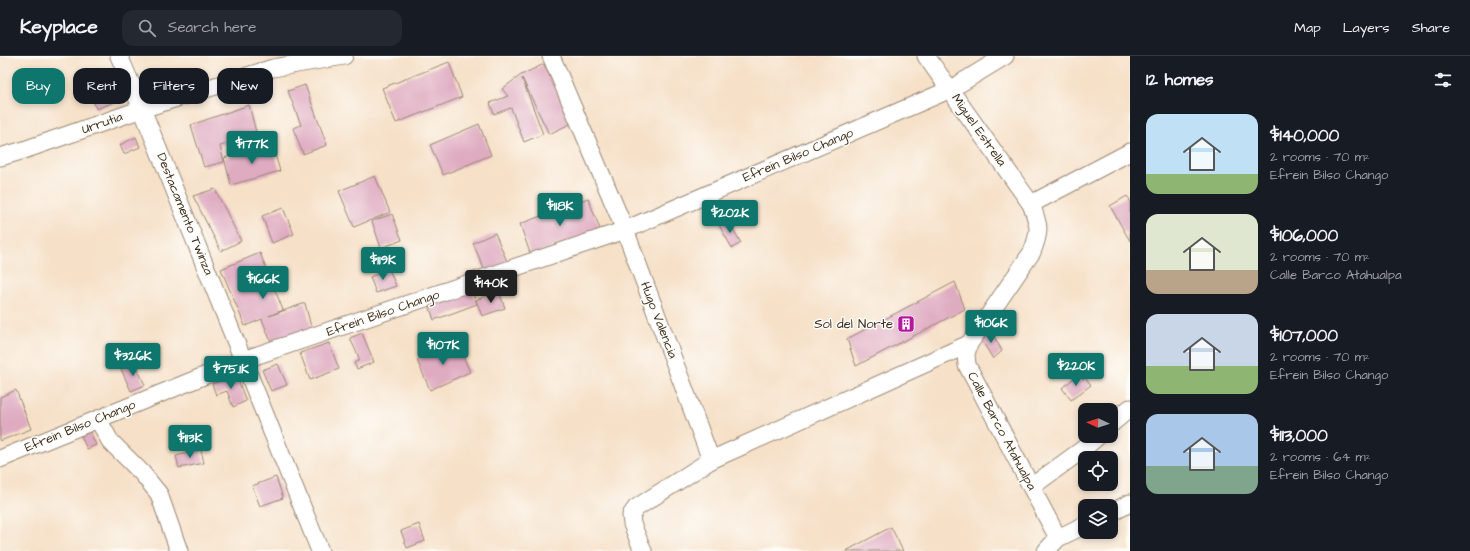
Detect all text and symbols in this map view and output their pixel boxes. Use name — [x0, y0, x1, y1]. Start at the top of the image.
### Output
search box — [122, 10, 402, 46]
text: Keyplace — [20, 14, 98, 41]
icon: search — [136, 17, 158, 39]
text: Search here — [168, 17, 256, 38]
text: Map — [1294, 18, 1321, 38]
text: Layers — [1343, 18, 1390, 38]
text: Share — [1412, 18, 1450, 38]
chip: Buy — [12, 68, 65, 104]
chip: Rent — [73, 68, 131, 104]
chip: Filters — [139, 68, 209, 104]
chip: New — [217, 68, 273, 104]
text: 12 homes — [1146, 68, 1214, 92]
icon: filters — [1432, 69, 1454, 91]
street label: Miguel Estrella — [947, 90, 1011, 171]
street label: Urrutia — [79, 108, 125, 138]
street label: Efrein Bilso Chango — [740, 123, 857, 187]
text: $140,000 — [1270, 124, 1339, 148]
icon: home — [1178, 130, 1226, 178]
pin: $177K — [224, 131, 280, 165]
text: $177K — [236, 135, 268, 153]
text: 2 rooms · 70 m² — [1270, 148, 1370, 166]
street label: Destacamento Twinza — [152, 150, 218, 278]
text: Efrein Bilso Chango — [1270, 166, 1388, 184]
pin: $118K — [532, 193, 588, 227]
text: $118K — [547, 197, 573, 215]
pin: $202K — [702, 200, 758, 234]
text: $202K — [711, 204, 749, 222]
text: $106,000 — [1270, 224, 1338, 248]
icon: home — [1178, 230, 1226, 278]
pin: $119K — [355, 247, 411, 281]
text: 2 rooms · 70 m² — [1270, 248, 1370, 266]
text: $119K — [370, 251, 396, 269]
pin: $166K — [235, 266, 291, 300]
text: Calle Barco Atahualpa — [1270, 266, 1402, 284]
text: $166K — [246, 270, 280, 288]
pin: $140K — [463, 270, 519, 304]
text: $140K — [474, 274, 508, 292]
street label: Hugo Valencia — [635, 279, 682, 362]
street label: Efrein Bilso Chango — [324, 285, 443, 342]
pin: $106K — [963, 310, 1019, 344]
building icon: Sol del Norte — [896, 314, 916, 334]
text: $106K — [974, 314, 1008, 332]
place label: Sol del Norte — [814, 315, 893, 333]
text: $107,000 — [1270, 324, 1338, 348]
icon: home — [1178, 330, 1226, 378]
pin: $107K — [415, 332, 471, 366]
text: $107K — [427, 336, 459, 354]
pin: $326K — [105, 343, 161, 377]
text: $326K — [114, 347, 152, 365]
text: 2 rooms · 70 m² — [1270, 348, 1370, 366]
pin: $220K — [1048, 353, 1104, 387]
pin: $75.1K — [198, 356, 264, 390]
text: $220K — [1057, 357, 1095, 375]
text: $75.1K — [213, 360, 249, 378]
text: Efrein Bilso Chango — [1270, 366, 1388, 384]
street label: Calle Barco Atahualpa — [963, 369, 1041, 494]
street label: Efrein Bilso Chango — [22, 395, 139, 457]
north arrow — [1078, 403, 1118, 443]
map controls — [1078, 403, 1118, 539]
text: $113,000 — [1270, 424, 1328, 448]
pin: $113K — [162, 425, 218, 459]
text: $113K — [177, 429, 203, 447]
icon: home — [1178, 430, 1226, 478]
text: 2 rooms · 64 m² — [1270, 448, 1371, 466]
button: locate — [1078, 451, 1118, 491]
text: Efrein Bilso Chango — [1270, 466, 1388, 484]
button: layers — [1078, 499, 1118, 539]

